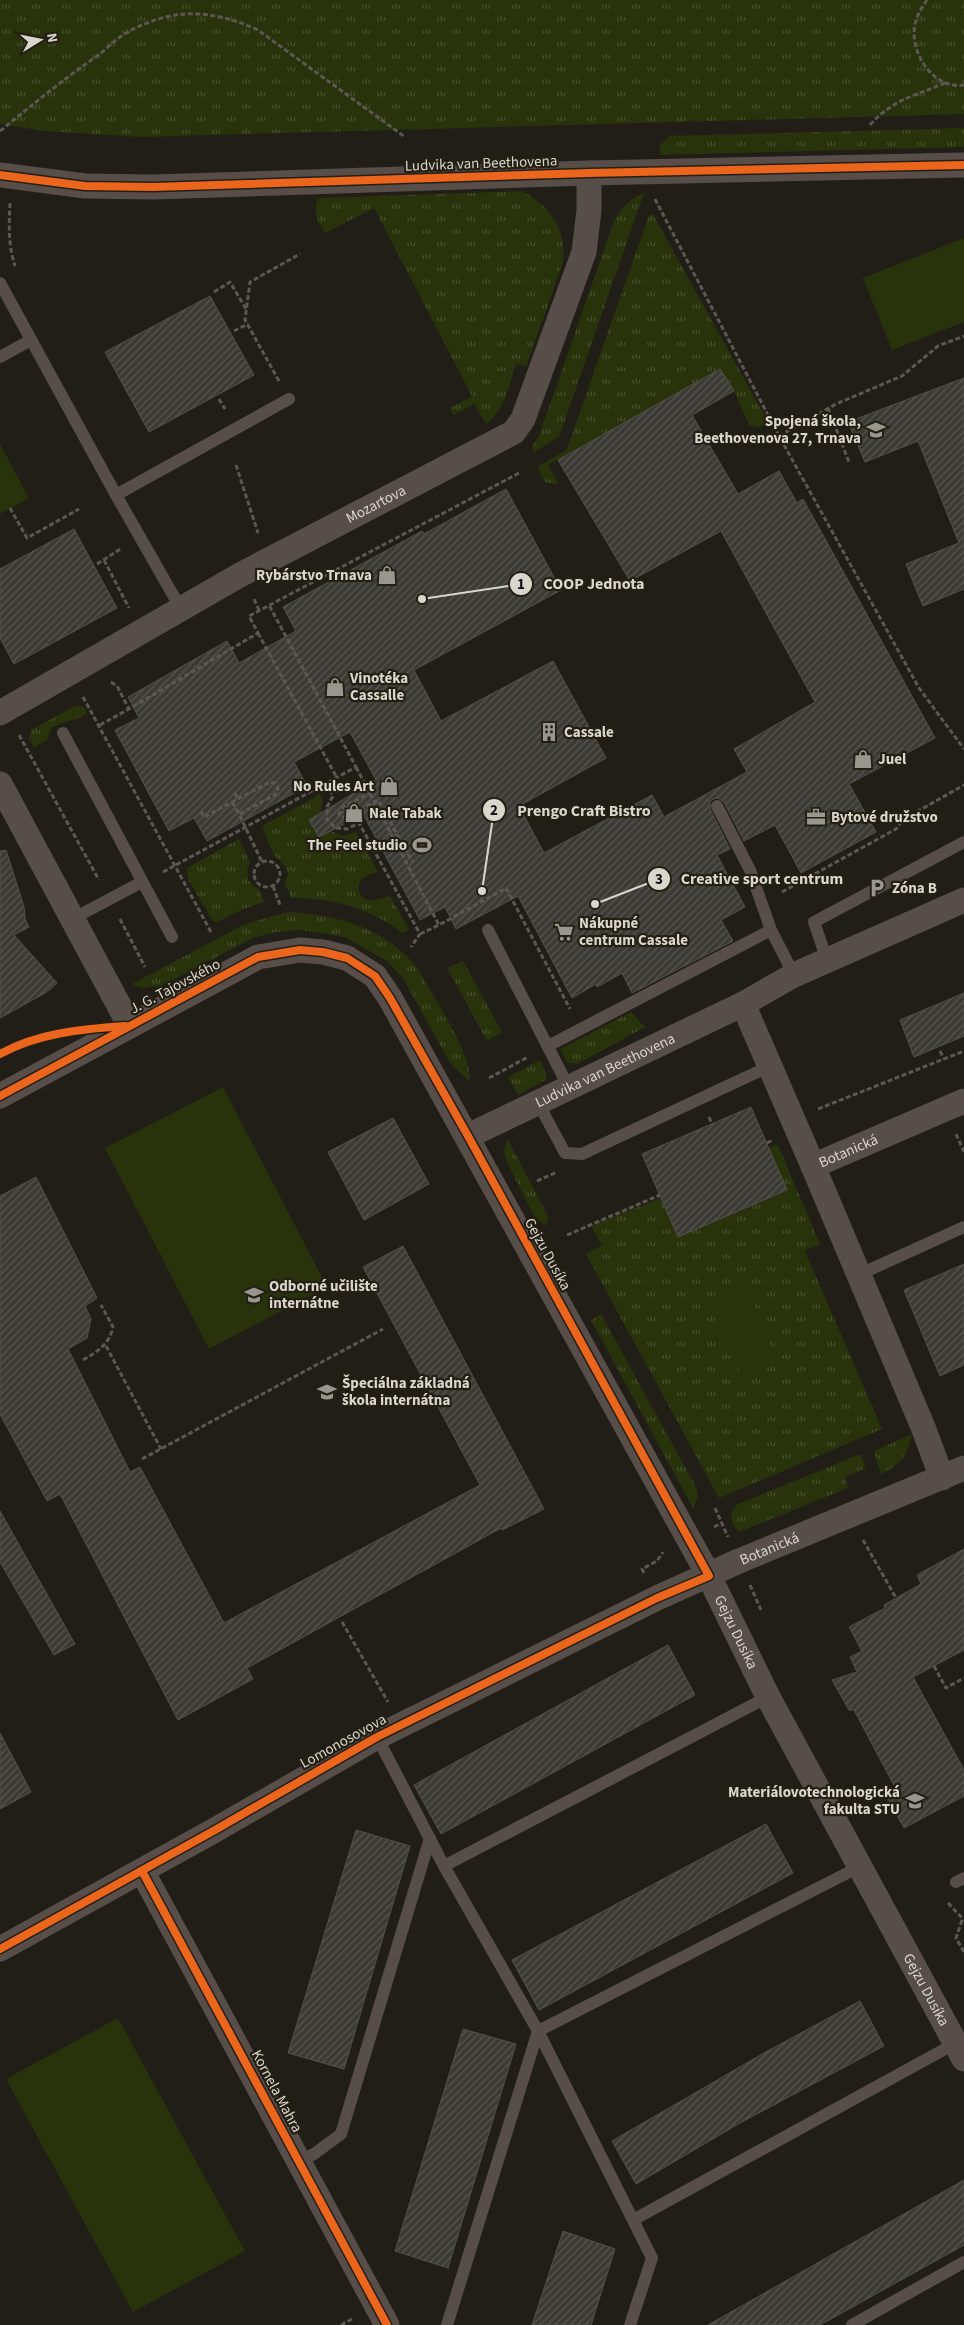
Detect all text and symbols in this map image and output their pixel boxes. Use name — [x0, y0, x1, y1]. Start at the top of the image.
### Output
north arrow — [15, 15, 65, 65]
text: N — [41, 32, 62, 44]
street label: Ludvika van Beethovena — [404, 150, 558, 177]
place label: Spojená škola, Beethovenova 27, Trnava — [694, 411, 861, 449]
school or university icon: Spojená škola, Beethovenova 27, Trnava — [865, 419, 887, 441]
street label: Mozartova — [342, 480, 410, 529]
shop icon: Rybárstvo Trnava — [376, 564, 398, 586]
place label: Rybárstvo Trnava — [256, 565, 372, 586]
callout: COOP Jednota — [508, 568, 654, 599]
text: COOP Jednota — [544, 573, 644, 595]
text: 1 — [517, 574, 525, 595]
place label: Vinotéka Cassalle — [349, 668, 408, 706]
shop icon: Vinotéka Cassalle — [324, 676, 346, 698]
building icon: Cassale — [538, 721, 560, 743]
place label: Cassale — [564, 722, 614, 743]
shop icon: Juel — [852, 748, 874, 770]
place label: Juel — [878, 749, 907, 770]
shop icon: No Rules Art — [378, 775, 400, 797]
place label: No Rules Art — [293, 776, 374, 797]
callout: Prengo Craft Bistro — [482, 795, 660, 826]
text: 2 — [490, 800, 498, 821]
text: Prengo Craft Bistro — [517, 800, 651, 822]
shop icon: Nale Tabak — [343, 802, 365, 824]
place label: Nale Tabak — [369, 803, 443, 824]
office icon: Bytové družstvo — [805, 806, 827, 828]
place label: Bytové družstvo — [831, 807, 938, 828]
sports icon: The Feel studio — [411, 834, 433, 856]
place label: The Feel studio — [307, 835, 407, 856]
callout: Creative sport centrum — [646, 863, 854, 894]
text: Creative sport centrum — [681, 868, 843, 890]
text: 3 — [655, 869, 663, 890]
parking icon: Zóna B — [866, 877, 888, 899]
place label: Zóna B — [892, 878, 937, 899]
place label: Nákupné centrum Cassale — [579, 913, 688, 951]
supermarket icon: Nákupné centrum Cassale — [553, 921, 575, 943]
street label: J. G. Tajovského — [126, 954, 224, 1019]
street label: Ludvika van Beethovena — [532, 1028, 679, 1113]
street label: Botanická — [815, 1129, 881, 1173]
street label: Gejzu Dusíka — [519, 1214, 576, 1294]
place label: Odborné učilište internátne — [269, 1276, 378, 1314]
school or university icon: Odborné učilište internátne — [243, 1284, 265, 1306]
place label: Špeciálna základná škola internátna — [342, 1373, 470, 1411]
school or university icon: Špeciálna základná škola internátna — [316, 1381, 338, 1403]
street label: Botanická — [737, 1527, 803, 1571]
street label: Gejzu Dusíka — [709, 1592, 763, 1673]
street label: Lomonosovova — [296, 1709, 390, 1774]
place label: Materiálovotechnologická fakulta STU — [728, 1782, 900, 1820]
school or university icon: Materiálovotechnologická fakulta STU — [904, 1790, 926, 1812]
street label: Gejzu Dusíka — [898, 1950, 954, 2030]
street label: Kornela Mahra — [246, 2046, 307, 2136]

